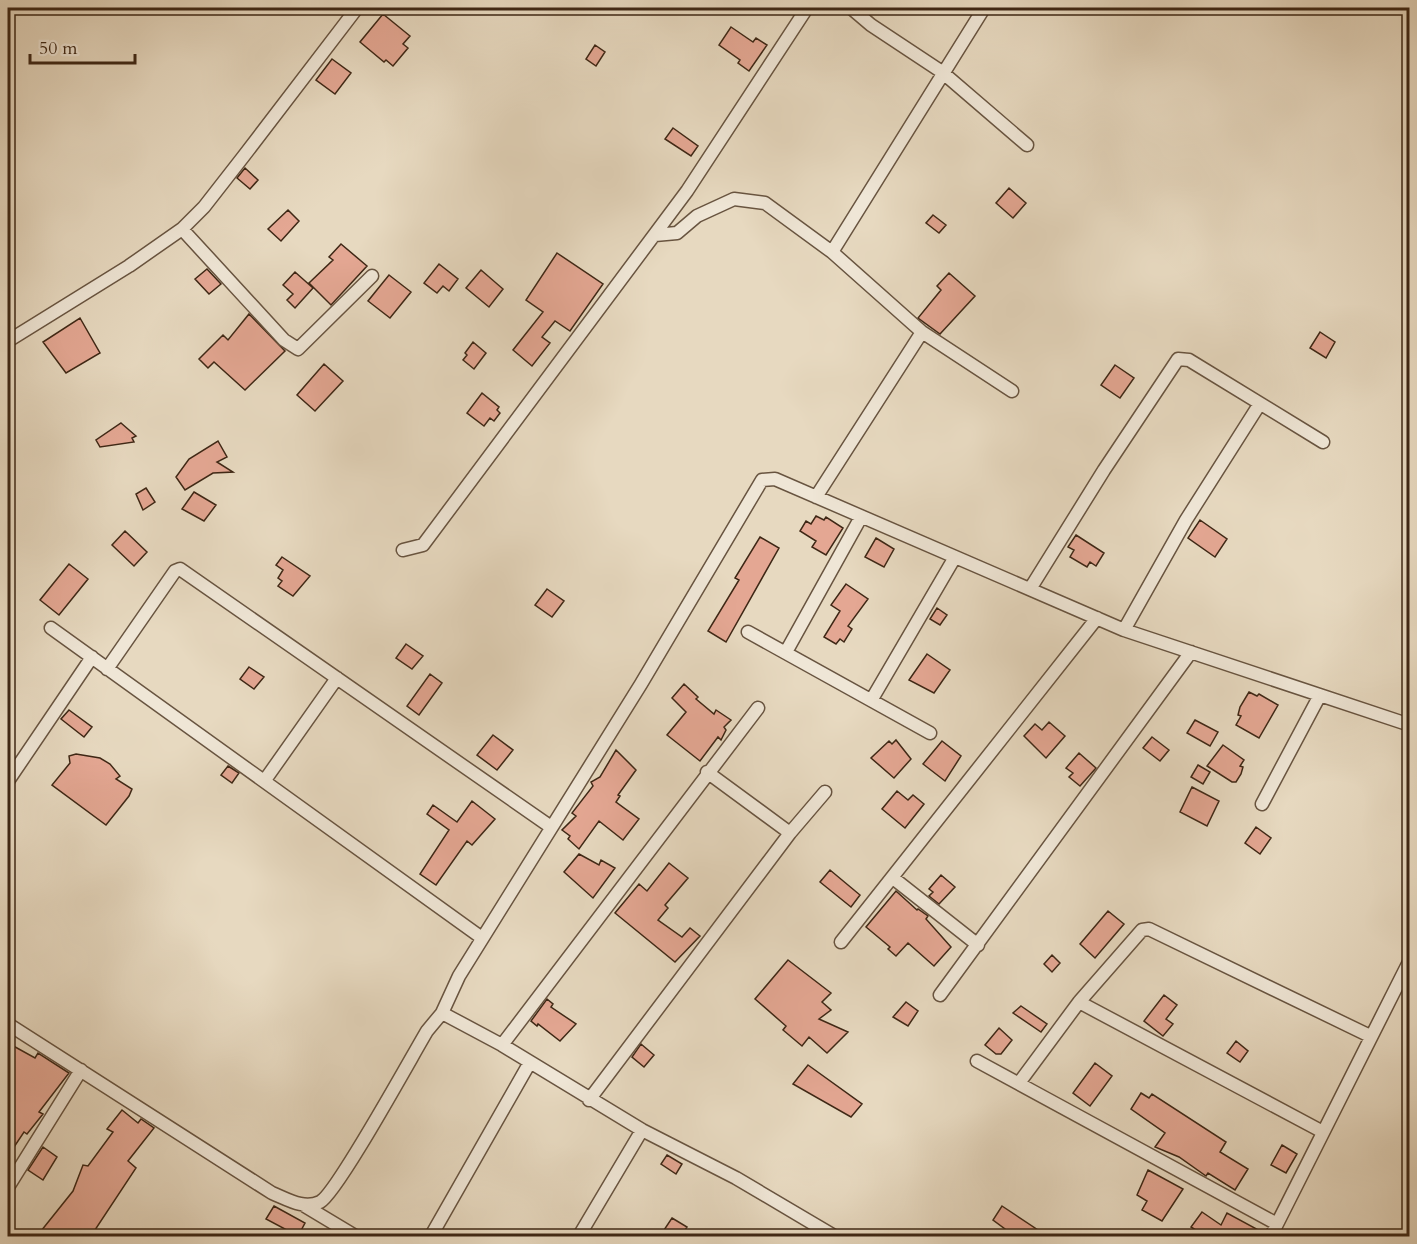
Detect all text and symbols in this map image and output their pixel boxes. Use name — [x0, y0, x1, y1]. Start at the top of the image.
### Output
scale bar — [30, 27, 135, 65]
text: 50 m — [39, 36, 78, 61]

